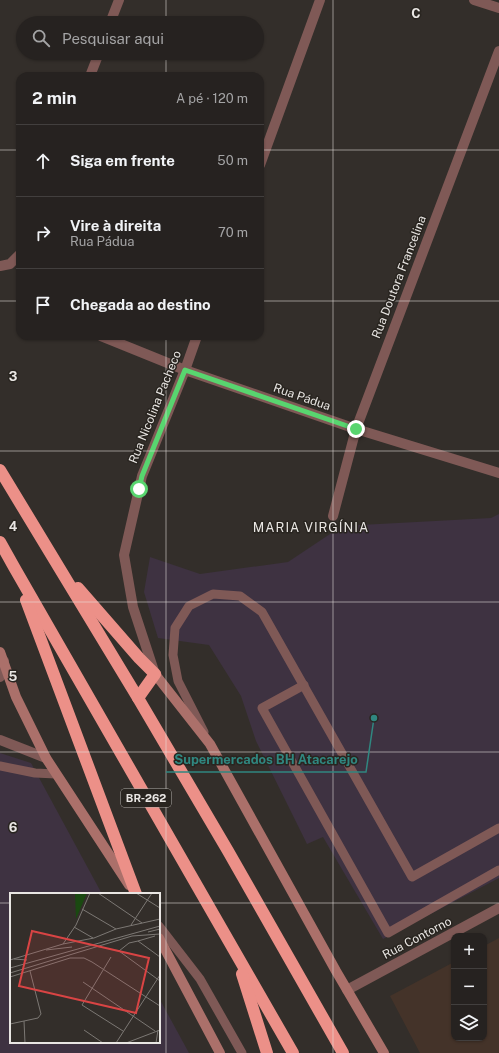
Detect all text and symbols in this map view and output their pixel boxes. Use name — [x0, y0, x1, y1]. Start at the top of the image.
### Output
text: C — [411, 6, 421, 21]
search box — [16, 16, 264, 60]
icon: search — [30, 27, 52, 49]
text: Pesquisar aqui — [62, 30, 164, 47]
text: 2 min — [32, 88, 77, 108]
text: A pé · 120 m — [176, 91, 248, 106]
icon: ahead — [32, 150, 54, 172]
text: Siga em frente — [70, 152, 175, 169]
text: 50 m — [217, 153, 248, 168]
street label: Rua Doutora Francelina — [369, 214, 429, 340]
text: Vire à direita — [70, 217, 161, 234]
icon: right — [32, 222, 54, 244]
text: 70 m — [218, 225, 248, 240]
text: Rua Pádua — [70, 234, 134, 249]
icon: arrive — [32, 294, 54, 316]
text: Chegada ao destino — [70, 296, 211, 313]
street label: Rua Nicolina Pacheco — [126, 348, 184, 465]
text: 3 — [9, 369, 18, 384]
street label: Rua Pádua — [272, 381, 332, 413]
route end — [347, 420, 365, 438]
route start — [130, 480, 148, 498]
text: 4 — [9, 519, 18, 534]
district label: MARIA VIRGÍNIA — [253, 519, 369, 535]
text: 5 — [9, 669, 18, 684]
callout: Supermercados BH Atacarejo — [166, 747, 366, 772]
text: Supermercados BH Atacarejo — [174, 752, 358, 767]
road number: BR-262 — [121, 789, 171, 807]
text: 6 — [9, 820, 18, 835]
inset map — [10, 893, 160, 1043]
street label: Rua Contorno — [380, 914, 454, 962]
map controls — [451, 933, 487, 1041]
button: + — [451, 933, 487, 969]
button: − — [451, 969, 487, 1005]
button: layers — [451, 1005, 487, 1041]

